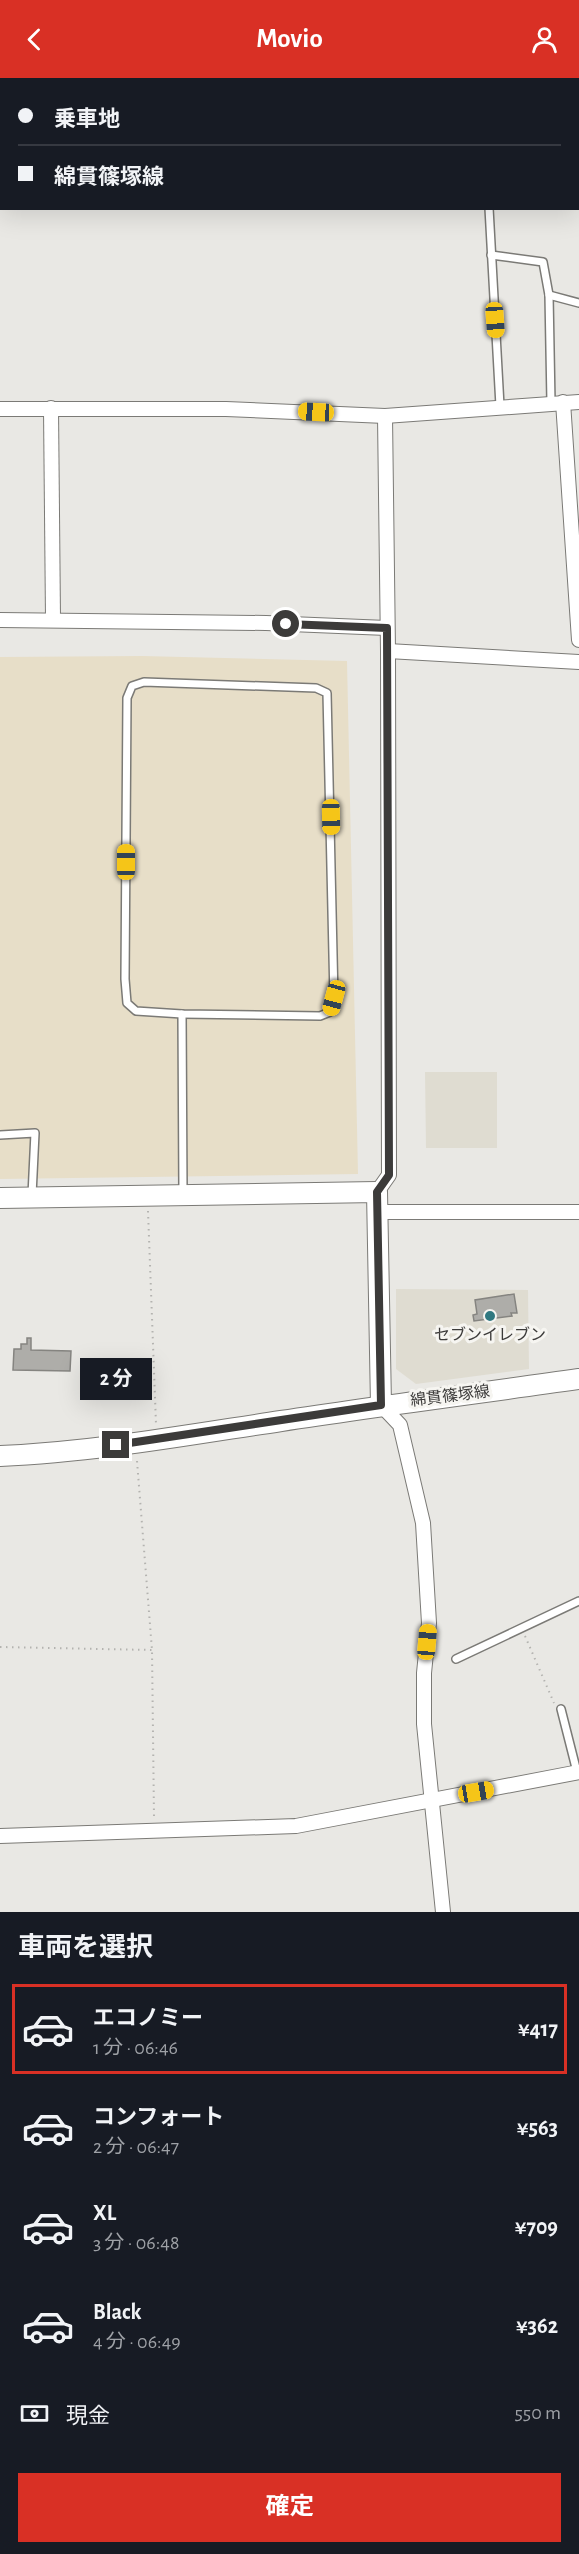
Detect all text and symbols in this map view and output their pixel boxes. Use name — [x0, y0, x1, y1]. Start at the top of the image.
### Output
icon: back — [18, 23, 51, 56]
icon: person — [528, 23, 561, 56]
text: Movio — [256, 25, 323, 52]
text: 乗車地 — [54, 108, 120, 130]
text: 綿貫篠塚線 — [54, 166, 164, 188]
car — [485, 301, 505, 339]
car — [298, 402, 334, 422]
route start — [272, 610, 299, 637]
car — [322, 799, 340, 835]
car — [117, 844, 135, 880]
car — [321, 978, 347, 1018]
marker: セブンイレブン — [483, 1309, 497, 1323]
place label: セブンイレブン — [434, 1326, 546, 1343]
callout: 2 分 — [80, 1358, 152, 1400]
text: 2 分 — [100, 1369, 132, 1389]
street label: 綿貫篠塚線 — [409, 1382, 491, 1409]
route end — [102, 1431, 129, 1458]
car — [416, 1623, 438, 1661]
car — [457, 1780, 495, 1804]
text: 車両を選択 — [18, 1934, 153, 1961]
icon: car — [21, 2002, 75, 2056]
text: エコノミー — [93, 2007, 203, 2029]
text: ¥417 — [518, 2018, 558, 2040]
text: 1 分 · 06:46 — [93, 2038, 178, 2058]
icon: car — [21, 2101, 75, 2155]
text: コンフォート — [93, 2106, 224, 2128]
text: ¥563 — [517, 2117, 558, 2139]
text: 2 分 · 06:47 — [93, 2137, 179, 2157]
icon: car — [21, 2200, 75, 2254]
text: XL — [93, 2202, 116, 2224]
text: ¥709 — [515, 2216, 558, 2238]
text: 3 分 · 06:48 — [93, 2233, 179, 2253]
icon: car — [21, 2299, 75, 2353]
text: Black — [93, 2301, 141, 2323]
text: ¥362 — [516, 2315, 558, 2337]
text: 4 分 · 06:49 — [93, 2332, 181, 2352]
icon: cash — [18, 2397, 51, 2430]
text: 550 m — [514, 2403, 561, 2423]
text: 現金 — [66, 2405, 110, 2427]
button: 確定 — [18, 2473, 561, 2542]

